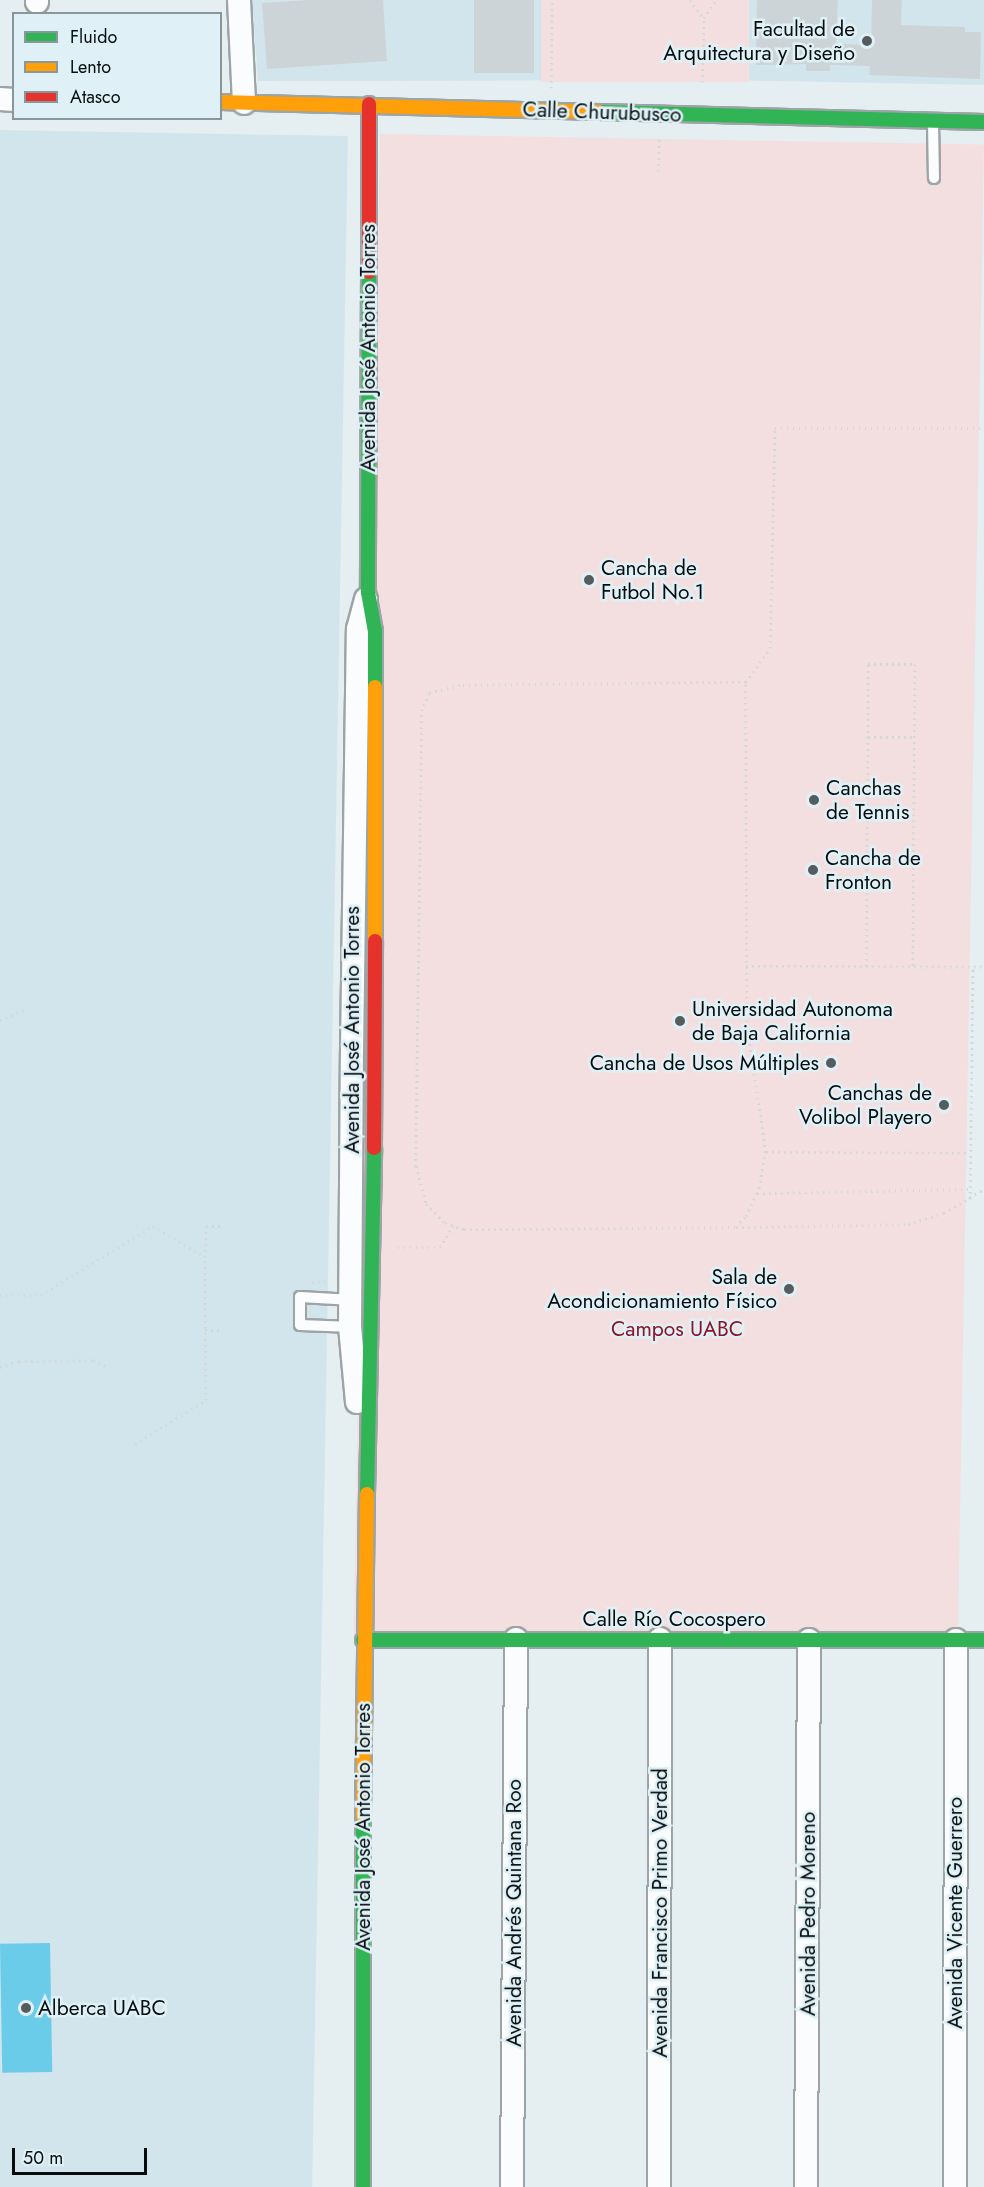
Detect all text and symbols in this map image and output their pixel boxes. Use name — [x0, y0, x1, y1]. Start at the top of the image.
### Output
legend — [12, 12, 222, 120]
place label: Facultad de Arquitectura y Diseño — [663, 16, 855, 66]
text: Fluido — [70, 24, 117, 50]
marker: Facultad de Arquitectura y Diseño — [860, 34, 874, 48]
text: Lento — [70, 54, 111, 80]
text: Atasco — [70, 84, 121, 110]
street label: Calle Churubusco — [522, 97, 682, 127]
street label: Avenida José Antonio Torres — [355, 224, 381, 472]
place label: Cancha de Futbol No.1 — [601, 555, 704, 605]
marker: Cancha de Futbol No.1 — [582, 573, 596, 587]
place label: Canchas de Tennis — [826, 775, 910, 825]
marker: Canchas de Tennis — [807, 793, 821, 807]
place label: Cancha de Fronton — [825, 845, 921, 895]
marker: Cancha de Fronton — [806, 863, 820, 877]
street label: Avenida José Antonio Torres — [339, 906, 365, 1154]
place label: Universidad Autonoma de Baja California — [692, 996, 893, 1046]
marker: Universidad Autonoma de Baja California — [673, 1014, 687, 1028]
place label: Cancha de Usos Múltiples — [590, 1050, 819, 1076]
marker: Cancha de Usos Múltiples — [824, 1056, 838, 1070]
place label: Canchas de Volibol Playero — [799, 1080, 932, 1130]
marker: Canchas de Volibol Playero — [937, 1098, 951, 1112]
place label: Sala de Acondicionamiento Físico — [547, 1264, 777, 1314]
marker: Sala de Acondicionamiento Físico — [782, 1282, 796, 1296]
park label: Campos UABC — [611, 1316, 743, 1342]
street label: Calle Río Cocospero — [582, 1606, 766, 1632]
street label: Avenida José Antonio Torres — [350, 1703, 376, 1951]
street label: Avenida Francisco Primo Verdad — [647, 1768, 673, 2058]
street label: Avenida Andrés Quintana Roo — [501, 1779, 527, 2047]
street label: Avenida Vicente Guerrero — [942, 1797, 968, 2029]
street label: Avenida Pedro Moreno — [795, 1812, 821, 2016]
place label: Alberca UABC — [38, 1995, 166, 2021]
marker: Alberca UABC — [19, 2001, 33, 2015]
scale bar — [15, 2136, 150, 2174]
text: 50 m — [23, 2145, 63, 2171]

